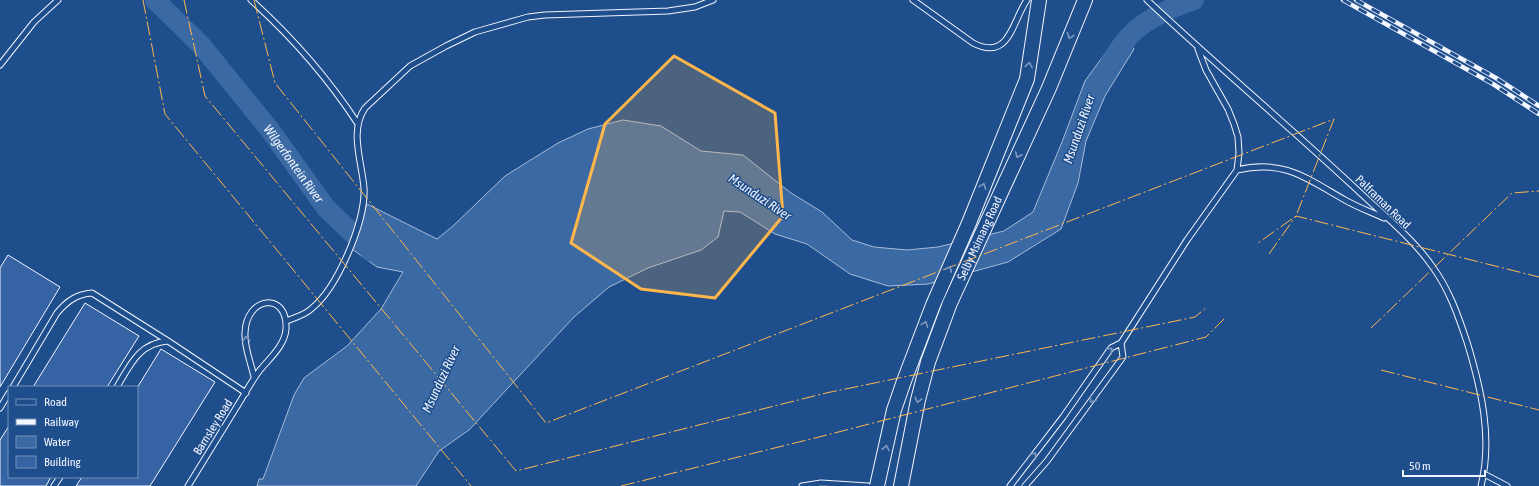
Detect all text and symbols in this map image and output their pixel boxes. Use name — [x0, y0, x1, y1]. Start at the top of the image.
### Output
one-way arrow — [1067, 33, 1075, 40]
one-way arrow — [1024, 62, 1033, 68]
water label: Msunduzi River — [1060, 91, 1098, 166]
water label: Wilgerfontein River — [261, 121, 328, 206]
one-way arrow — [1015, 151, 1023, 158]
water label: Msunduzi River — [726, 171, 795, 224]
street label: Palframan Road — [1353, 172, 1413, 232]
one-way arrow — [979, 183, 987, 190]
street label: Selby Msimang Road — [954, 194, 1005, 283]
one-way arrow — [944, 266, 952, 273]
one-way arrow — [921, 321, 929, 328]
one-way arrow — [242, 336, 251, 342]
water label: Msunduzi River — [419, 342, 464, 415]
one-way arrow — [1106, 348, 1113, 355]
legend — [8, 386, 138, 478]
text: Road — [44, 395, 67, 409]
one-way arrow — [1089, 395, 1096, 402]
street label: Barnsley Road — [190, 397, 236, 457]
one-way arrow — [915, 397, 923, 403]
text: Railway — [44, 415, 79, 429]
text: Water — [44, 435, 71, 449]
one-way arrow — [881, 445, 889, 451]
one-way arrow — [1029, 452, 1037, 459]
scale bar — [1403, 452, 1485, 478]
text: Building — [44, 455, 82, 469]
text: 50 m — [1409, 459, 1431, 473]

